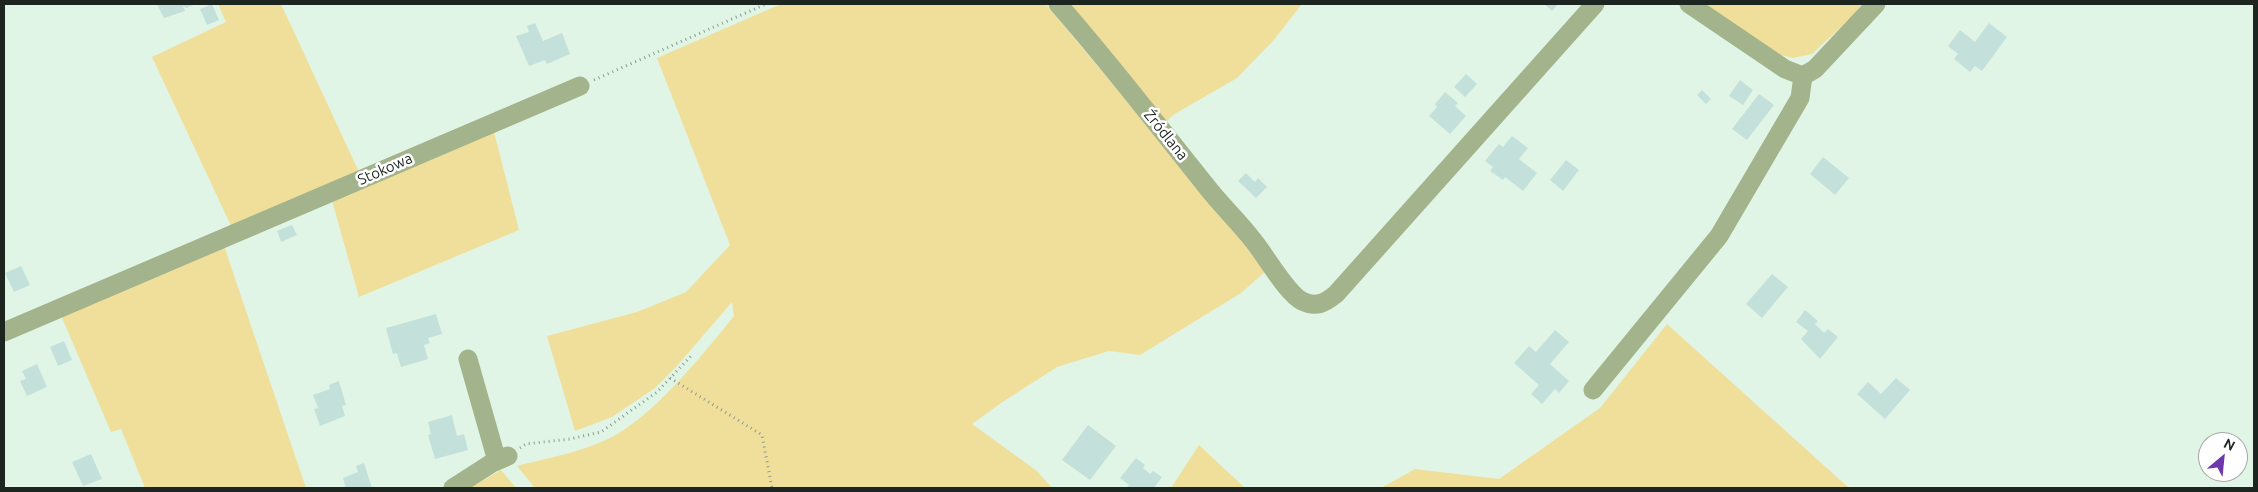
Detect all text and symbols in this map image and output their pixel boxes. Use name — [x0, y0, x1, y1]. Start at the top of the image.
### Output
street label: Źródlana — [1140, 106, 1192, 164]
street label: Stokowa — [355, 149, 415, 189]
north arrow — [2198, 432, 2248, 482]
text: N — [2221, 435, 2238, 454]

